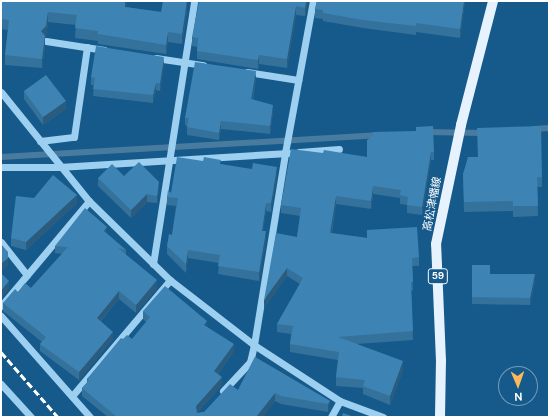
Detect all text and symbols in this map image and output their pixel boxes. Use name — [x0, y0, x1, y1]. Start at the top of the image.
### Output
street label: 高松津幡線 — [420, 176, 444, 232]
road number: 59 — [427, 268, 449, 284]
north arrow — [498, 366, 538, 406]
text: N — [514, 390, 523, 404]

